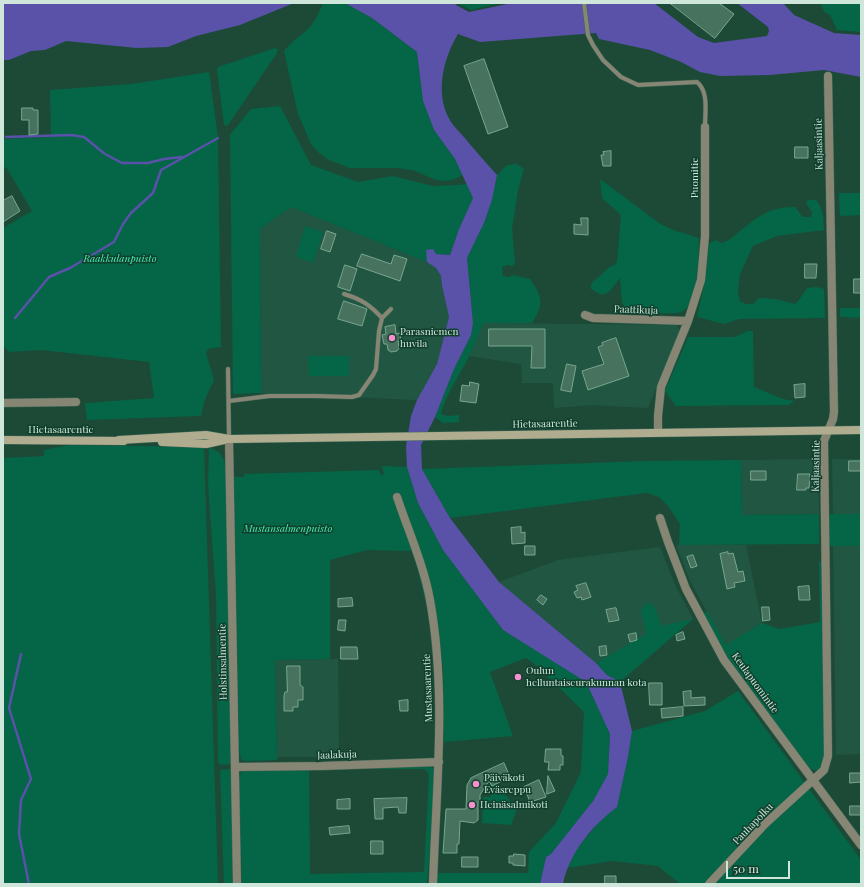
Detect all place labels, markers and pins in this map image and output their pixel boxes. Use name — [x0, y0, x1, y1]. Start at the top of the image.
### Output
place label: Parasniemen huvila — [400, 326, 459, 350]
marker: Parasniemen huvila — [387, 333, 397, 343]
place label: Oulun helluntaiseurakunnan kota — [526, 665, 647, 688]
marker: Oulun helluntaiseurakunnan kota — [513, 672, 523, 682]
place label: Päiväkoti Eväsreppu — [484, 772, 531, 796]
marker: Päiväkoti Eväsreppu — [471, 779, 481, 789]
place label: Heinäsalmikoti — [480, 799, 548, 811]
marker: Heinäsalmikoti — [467, 800, 477, 810]

